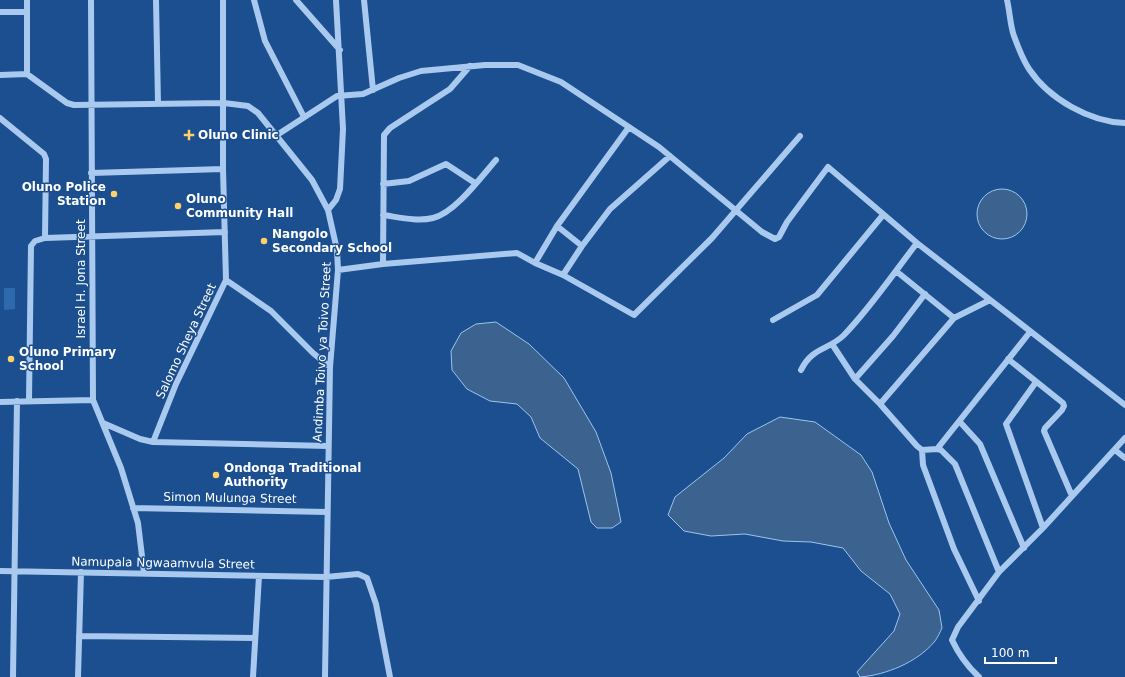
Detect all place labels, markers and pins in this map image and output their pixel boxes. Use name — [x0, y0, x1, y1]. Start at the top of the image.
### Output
place label: Oluno Clinic — [198, 128, 279, 142]
marker: Oluno Clinic — [183, 129, 195, 141]
place label: Oluno Police Station — [22, 180, 106, 208]
marker: Oluno Police Station — [109, 189, 119, 199]
place label: Oluno Community Hall — [186, 192, 293, 220]
marker: Oluno Community Hall — [173, 201, 183, 211]
place label: Nangolo Secondary School — [272, 227, 392, 255]
marker: Nangolo Secondary School — [259, 236, 269, 246]
place label: Oluno Primary School — [19, 345, 116, 373]
marker: Oluno Primary School — [6, 354, 16, 364]
place label: Ondonga Traditional Authority — [224, 461, 361, 489]
marker: Ondonga Traditional Authority — [211, 470, 221, 480]

